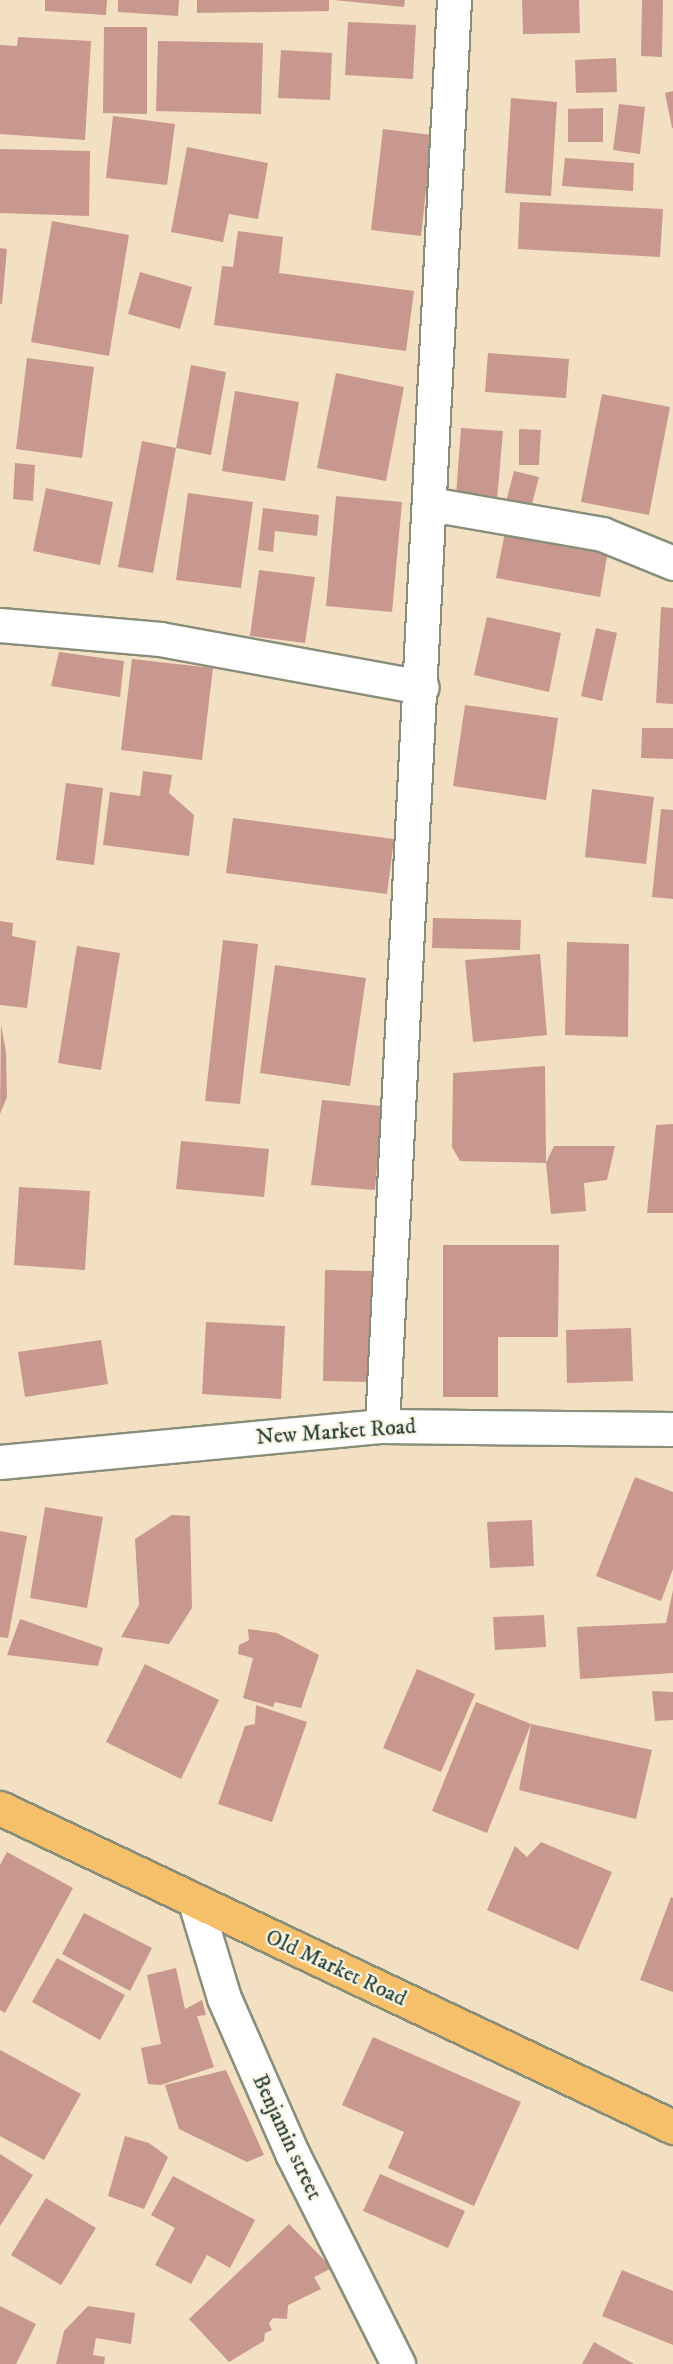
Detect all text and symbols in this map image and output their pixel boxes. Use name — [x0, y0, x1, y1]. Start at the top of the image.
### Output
street label: New Market Road — [255, 1413, 417, 1451]
street label: Old Market Road — [261, 1924, 411, 2012]
street label: Benjamin street — [246, 2070, 328, 2204]

